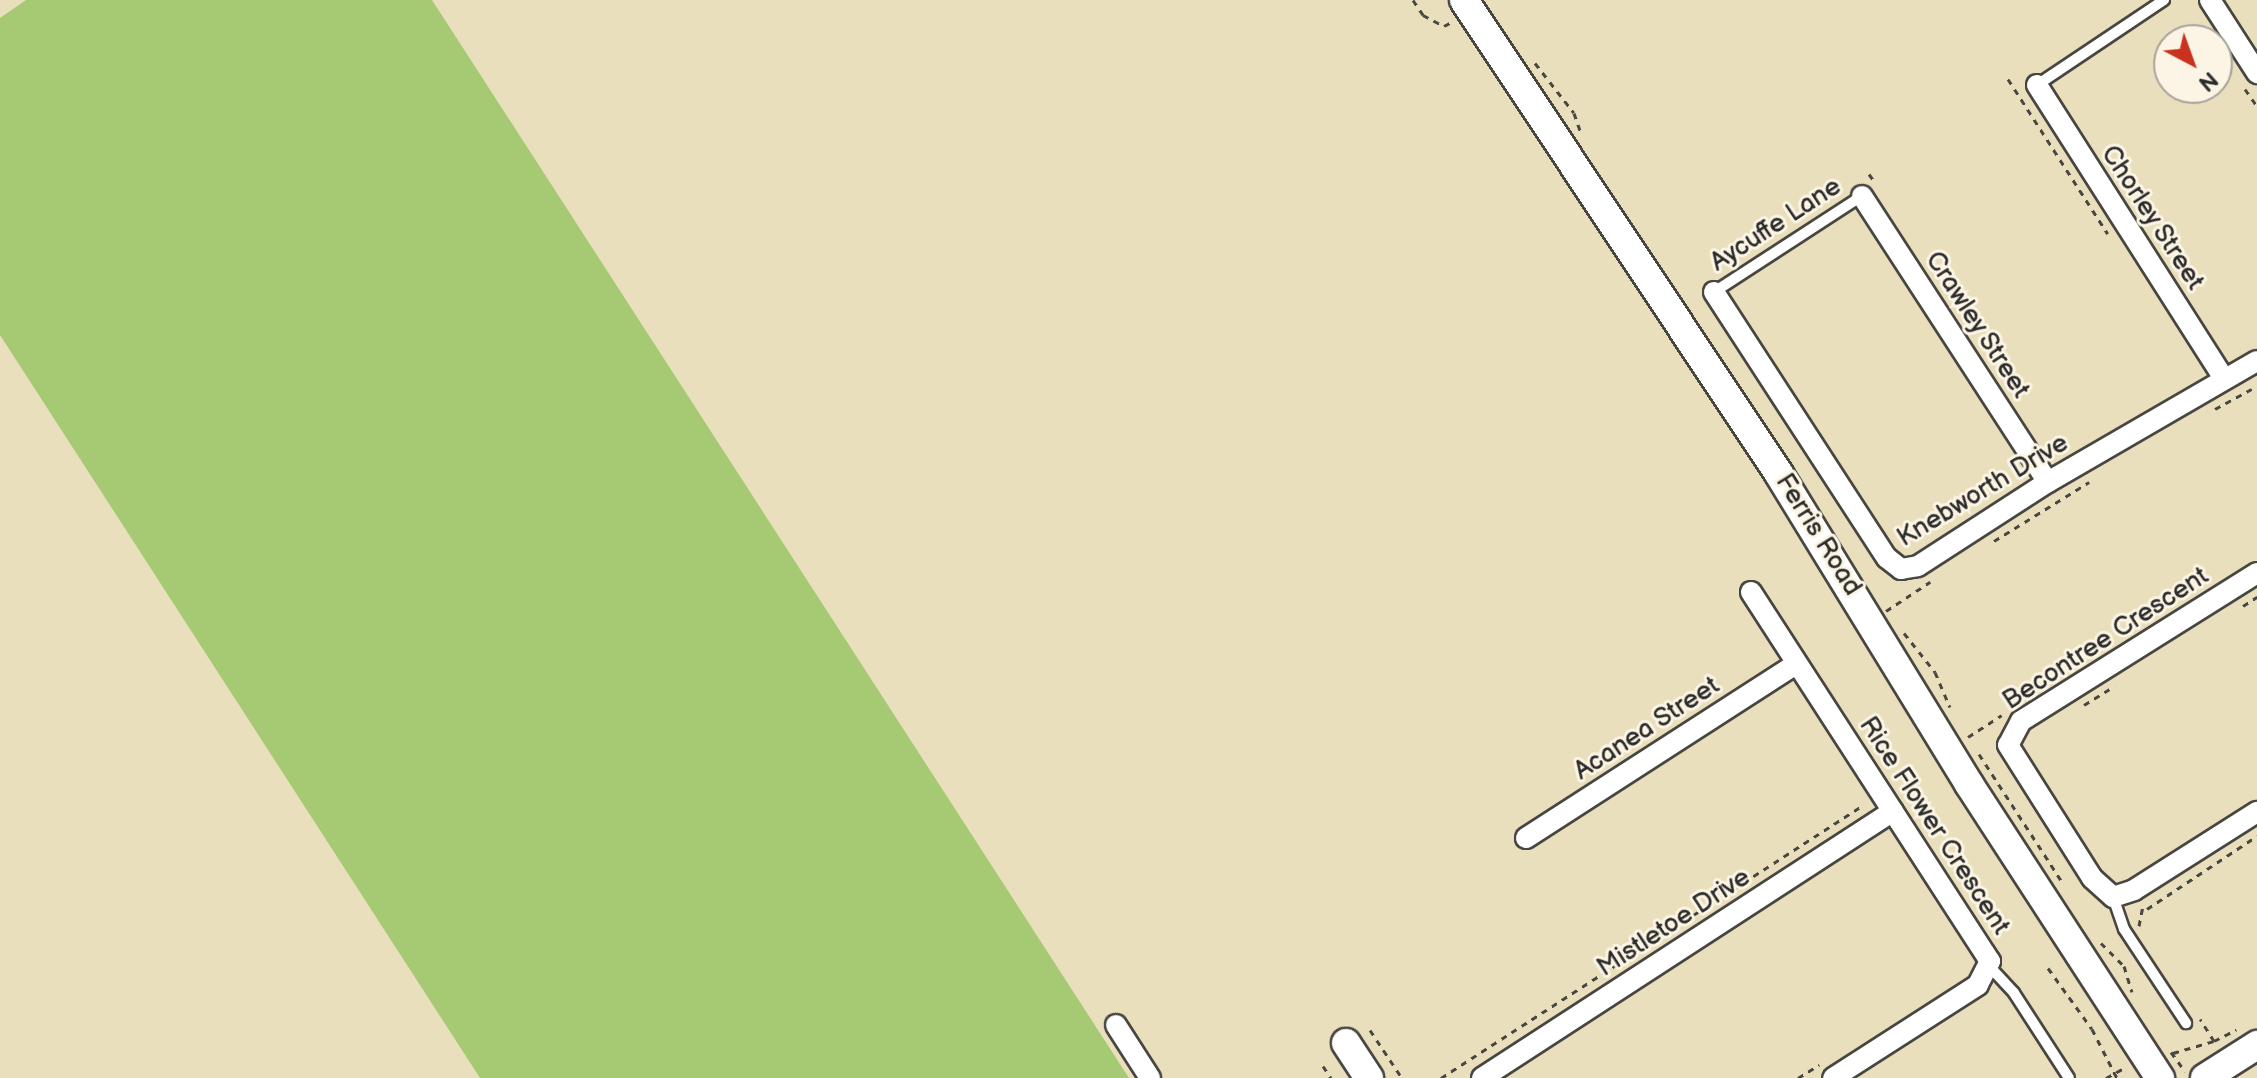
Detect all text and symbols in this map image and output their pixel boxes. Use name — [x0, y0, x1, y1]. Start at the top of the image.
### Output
north arrow — [2153, 24, 2233, 104]
text: N — [2193, 65, 2223, 97]
street label: Chorley Street — [2093, 139, 2211, 297]
street label: Aycuffe Lane — [1705, 171, 1847, 279]
street label: Crawley Street — [1917, 245, 2037, 405]
street label: Knebworth Drive — [1892, 428, 2074, 554]
street label: Ferris Road — [1768, 468, 1868, 602]
street label: Becontree Crescent — [1997, 561, 2215, 717]
street label: Acanea Street — [1568, 670, 1726, 788]
street label: Rice Flower Crescent — [1852, 711, 2016, 941]
street label: Mistletoe Drive — [1592, 862, 1756, 984]

